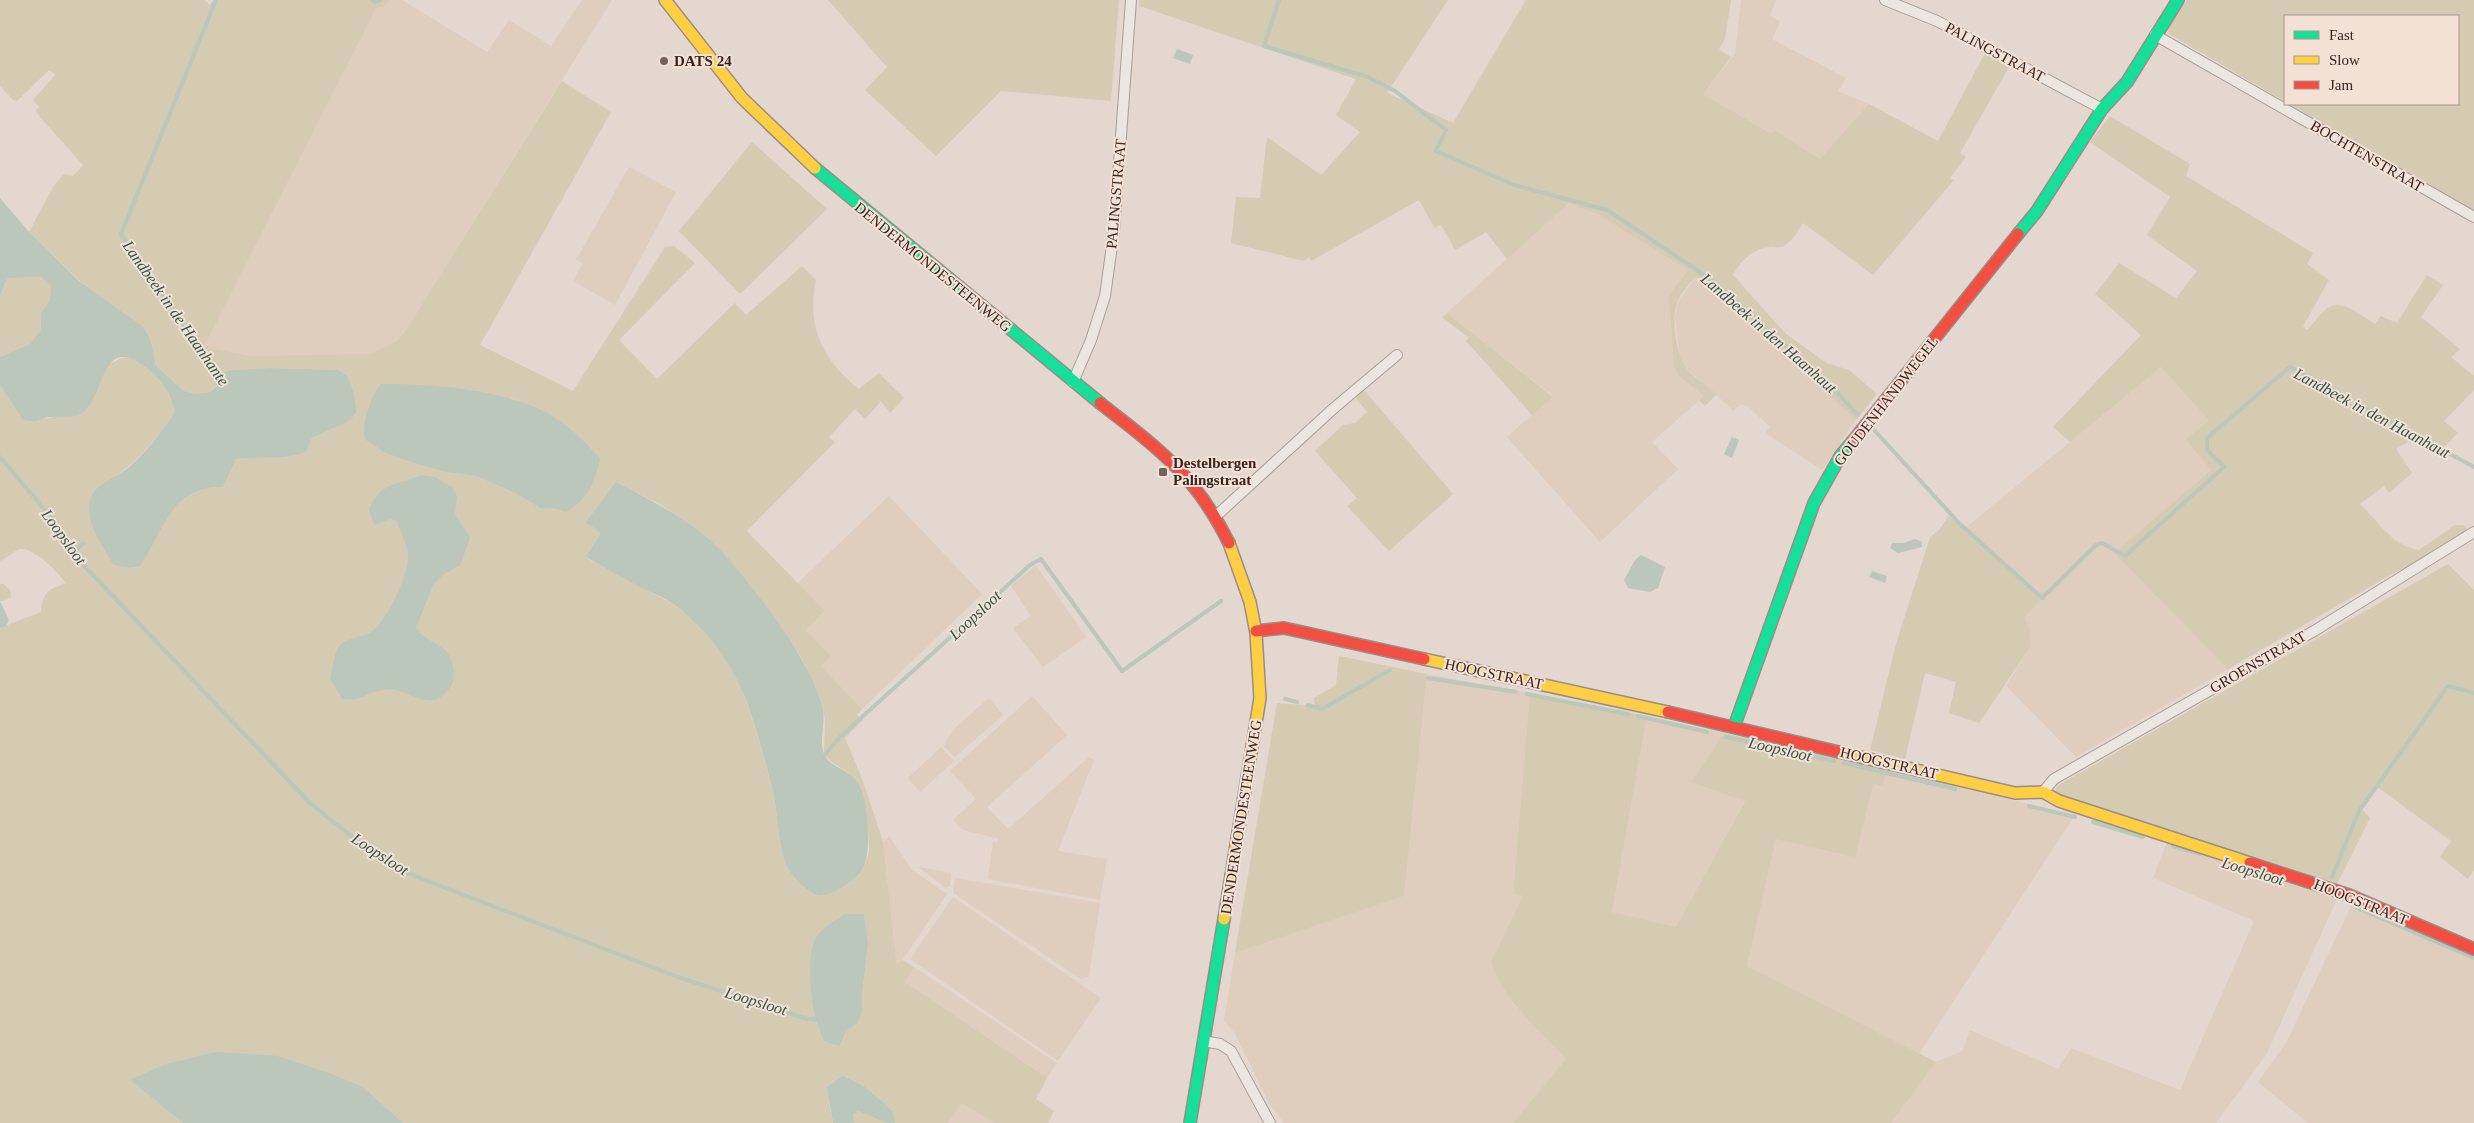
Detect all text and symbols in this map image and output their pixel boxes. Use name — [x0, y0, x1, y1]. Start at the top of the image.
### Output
legend — [2284, 15, 2459, 105]
street label: PALINGSTRAAT — [1943, 19, 2047, 85]
text: Fast — [2329, 27, 2355, 43]
text: Slow — [2329, 52, 2360, 68]
place label: DATS 24 — [674, 53, 732, 69]
marker: DATS 24 — [658, 55, 670, 67]
text: Jam — [2329, 77, 2353, 93]
street label: BOCHTENSTRAAT — [2308, 117, 2426, 195]
street label: PALINGSTRAAT — [1103, 138, 1129, 250]
street label: DENDERMONDESTEENWEG — [852, 199, 1015, 335]
water label: Landbeek in de Haanhante — [119, 237, 233, 389]
water label: Landbeek in den Haanhaut — [1697, 269, 1841, 397]
street label: GOUDENHANDWEGEL — [1831, 333, 1941, 469]
water label: Landbeek in den Haanhaut — [2290, 364, 2453, 462]
place label: Destelbergen Palingstraat — [1173, 455, 1257, 488]
marker: Destelbergen Palingstraat — [1157, 466, 1169, 478]
water label: Loopsloot — [37, 505, 90, 569]
water label: Loopsloot — [945, 587, 1005, 644]
street label: GROENSTRAAT — [2207, 628, 2309, 696]
street label: HOOGSTRAAT — [1443, 656, 1545, 692]
street label: DENDERMONDESTEENWEG — [1218, 718, 1264, 915]
water label: Loopsloot — [1746, 733, 1814, 766]
street label: HOOGSTRAAT — [1838, 744, 1940, 782]
water label: Loopsloot — [347, 829, 412, 880]
water label: Loopsloot — [2219, 853, 2287, 890]
street label: HOOGSTRAAT — [2312, 876, 2410, 928]
water label: Loopsloot — [722, 983, 790, 1020]

